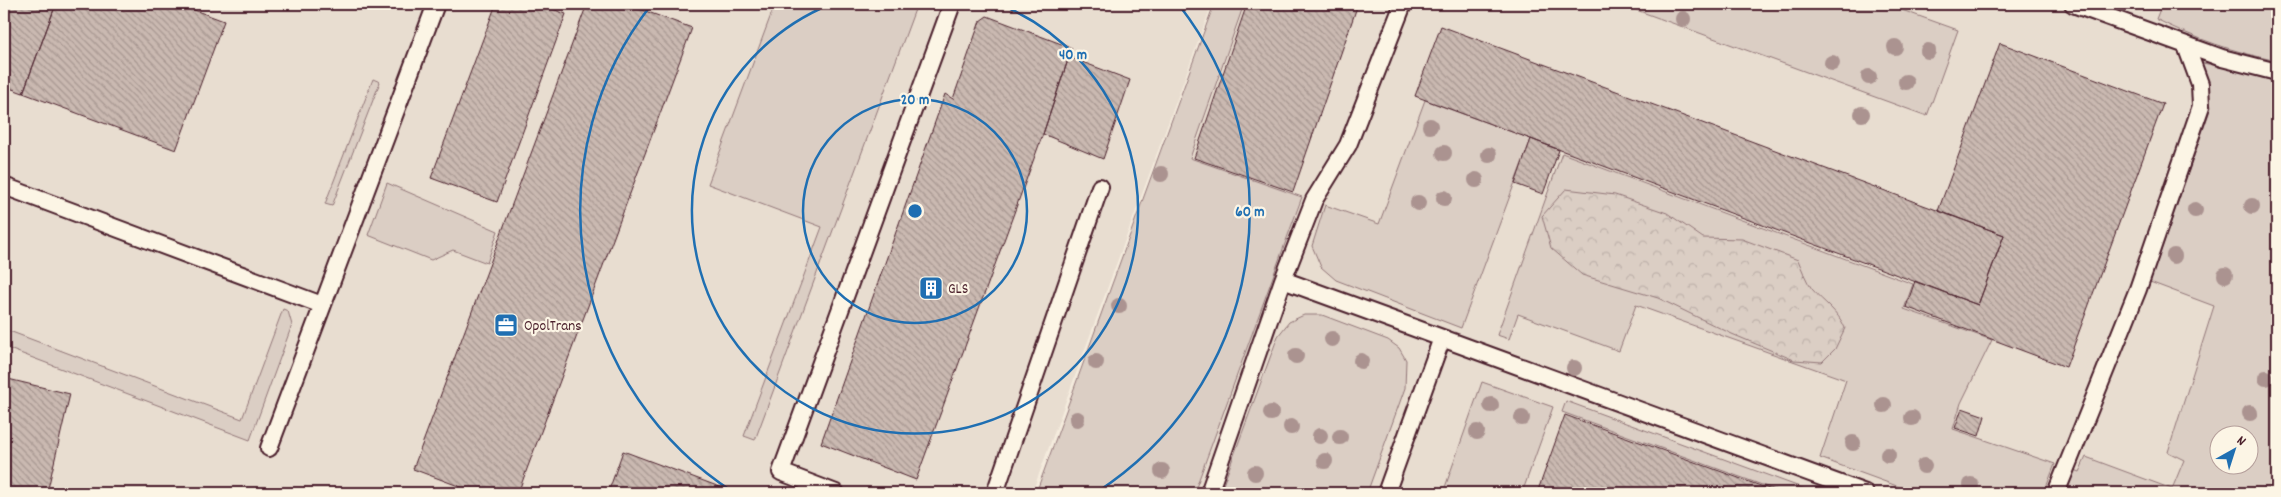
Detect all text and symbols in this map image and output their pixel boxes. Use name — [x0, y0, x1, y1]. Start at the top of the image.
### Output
text: 40 m — [1059, 45, 1087, 67]
text: 20 m — [901, 90, 929, 112]
centre of rings — [906, 202, 924, 220]
text: 60 m — [1235, 202, 1265, 224]
building icon: GLS — [918, 275, 944, 301]
place label: GLS — [948, 279, 968, 301]
office icon: OpolTrans — [493, 312, 519, 338]
place label: OpolTrans — [524, 316, 582, 338]
north arrow — [2208, 424, 2258, 474]
text: N — [2232, 432, 2250, 451]

